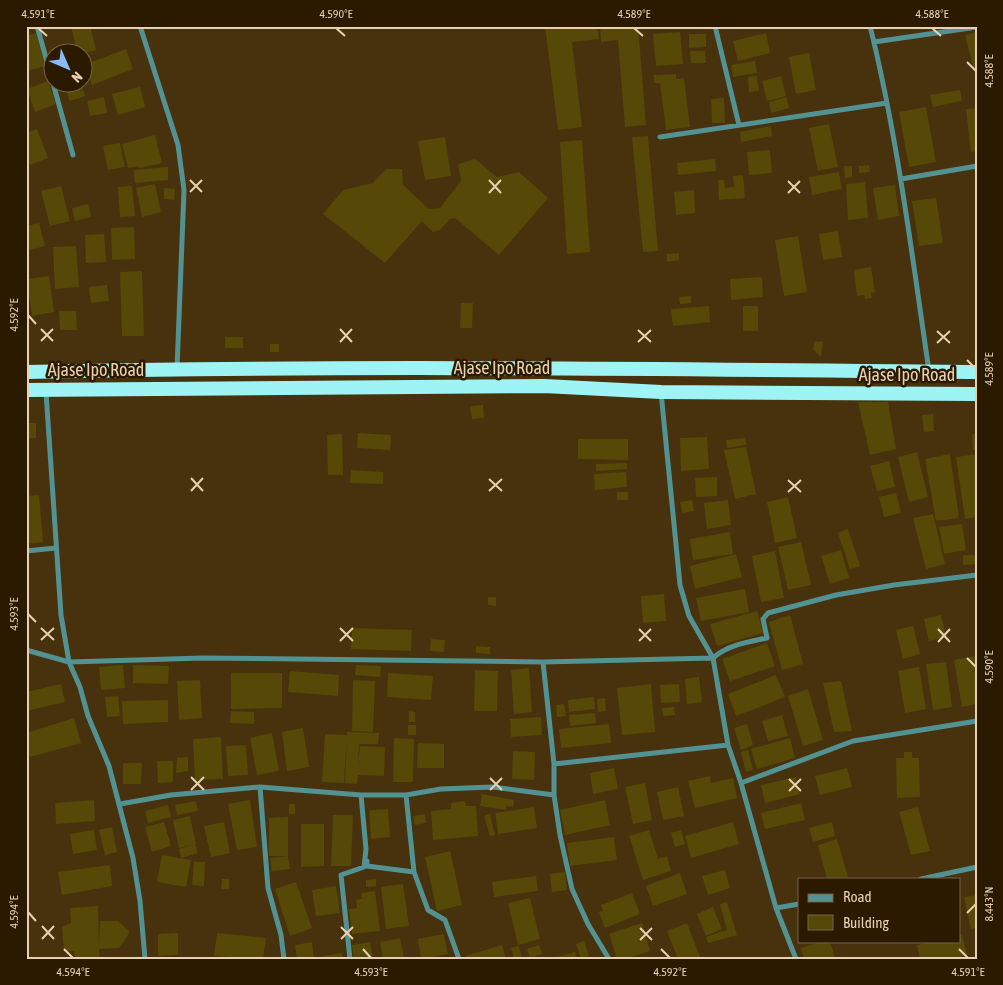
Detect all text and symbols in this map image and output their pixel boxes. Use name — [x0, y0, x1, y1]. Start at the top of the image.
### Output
text: 4.591°E — [21, 7, 55, 21]
text: 4.590°E — [319, 7, 353, 21]
text: 4.589°E — [617, 7, 651, 21]
text: 4.588°E — [915, 7, 949, 21]
north arrow — [42, 42, 92, 92]
text: 4.588°E — [982, 54, 996, 88]
text: N — [69, 69, 86, 86]
text: 4.592°E — [7, 298, 21, 332]
text: 4.589°E — [982, 352, 996, 386]
street label: Ajase Ipo Road — [454, 357, 550, 378]
street label: Ajase Ipo Road — [48, 359, 144, 380]
street label: Ajase Ipo Road — [859, 364, 955, 385]
text: 4.593°E — [7, 597, 21, 631]
text: 4.590°E — [982, 650, 996, 684]
legend — [798, 878, 960, 942]
text: 8.443°N — [982, 886, 996, 922]
text: Road — [843, 888, 872, 905]
text: 4.594°E — [7, 895, 21, 929]
text: Building — [843, 914, 889, 931]
text: 4.594°E — [56, 965, 90, 979]
text: 4.593°E — [354, 965, 388, 979]
text: 4.592°E — [653, 965, 687, 979]
text: 4.591°E — [951, 965, 985, 979]

